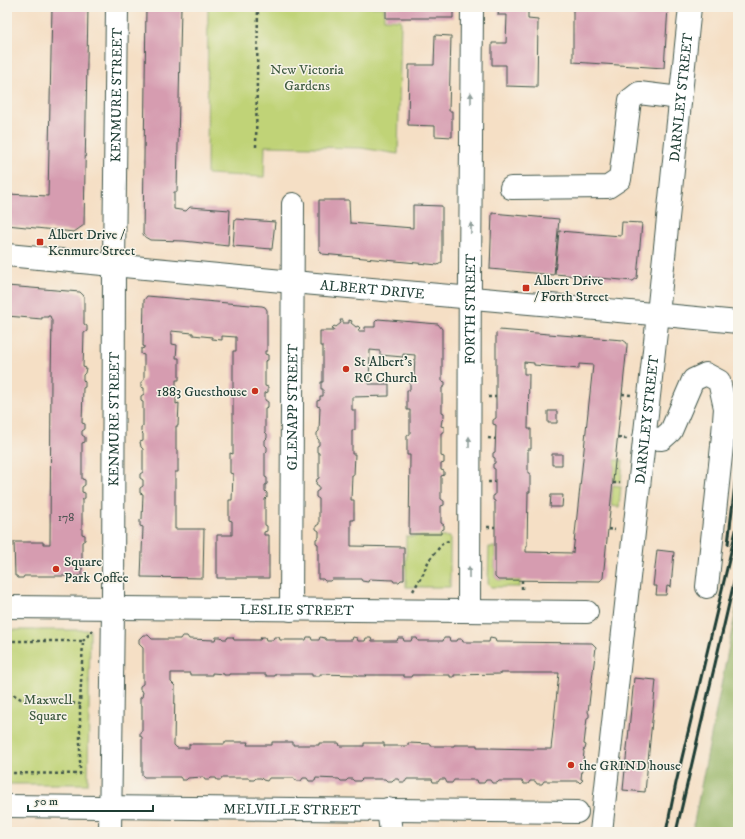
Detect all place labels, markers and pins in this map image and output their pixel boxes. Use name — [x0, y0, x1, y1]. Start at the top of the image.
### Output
place label: Albert Drive / Kenmure Street — [48, 226, 136, 260]
marker: Albert Drive / Kenmure Street — [35, 237, 45, 247]
place label: Albert Drive / Forth Street — [534, 272, 609, 306]
marker: Albert Drive / Forth Street — [521, 283, 531, 293]
place label: St Albert's RC Church — [354, 353, 418, 387]
marker: St Albert's RC Church — [341, 364, 351, 374]
place label: 1883 Guesthouse — [157, 383, 247, 401]
marker: 1883 Guesthouse — [250, 386, 260, 396]
place label: Square Park Coffee — [64, 553, 129, 587]
marker: Square Park Coffee — [51, 564, 61, 574]
place label: the GRIND house — [579, 757, 681, 775]
marker: the GRIND house — [566, 760, 576, 770]

